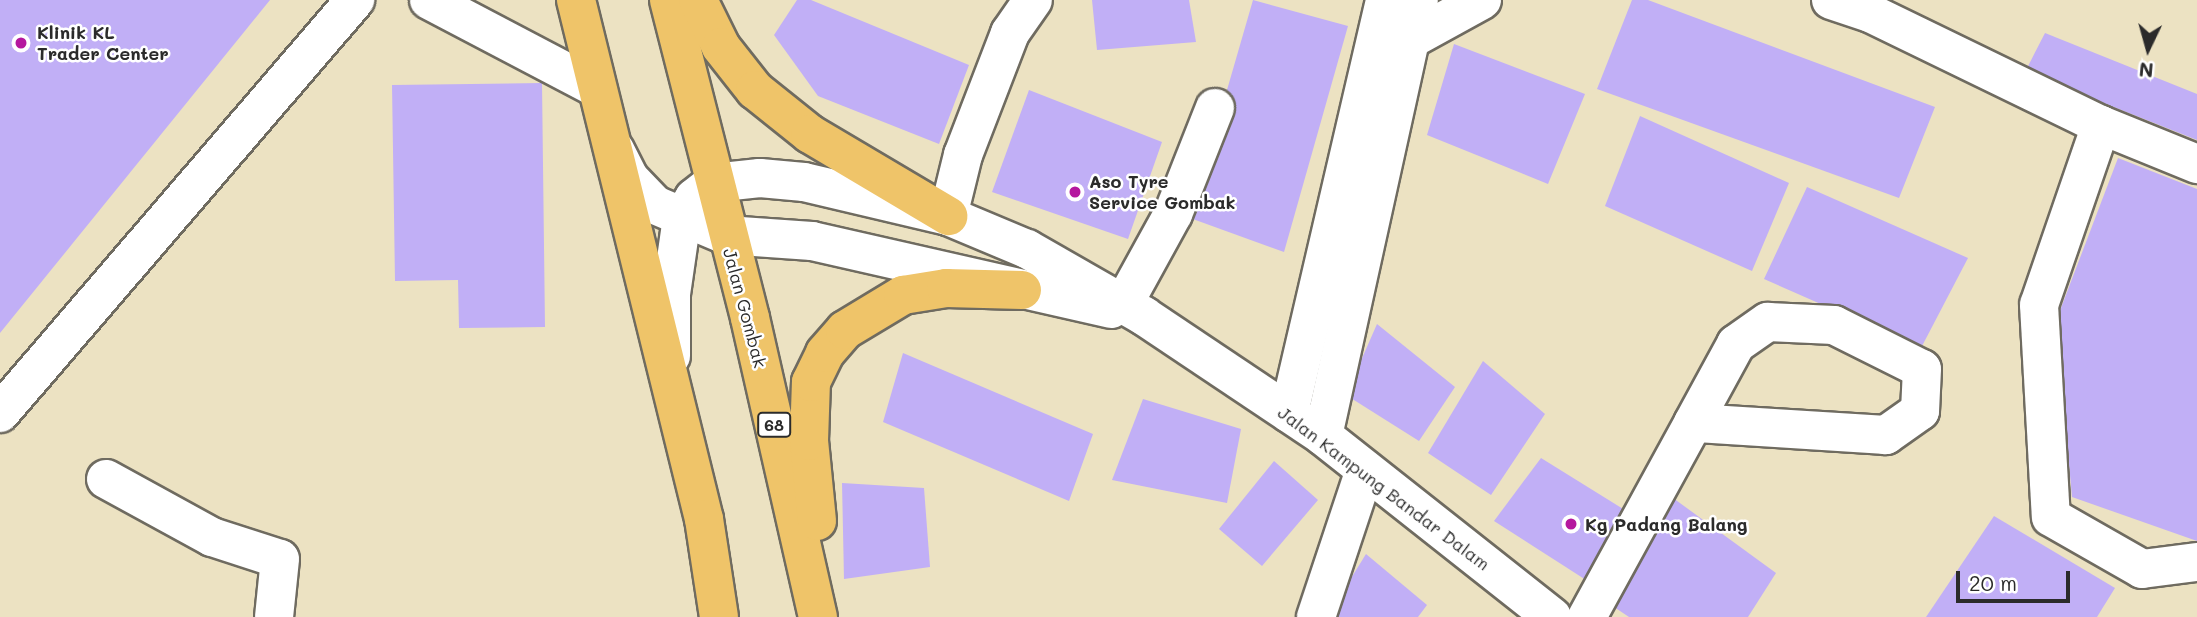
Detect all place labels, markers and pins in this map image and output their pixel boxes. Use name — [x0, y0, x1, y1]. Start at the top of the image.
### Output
place label: Klinik KL Trader Center — [37, 22, 169, 64]
marker: Klinik KL Trader Center — [11, 33, 31, 53]
place label: Aso Tyre Service Gombak — [1089, 171, 1235, 214]
marker: Aso Tyre Service Gombak — [1067, 184, 1083, 200]
place label: Kg Padang Balang — [1585, 513, 1748, 535]
marker: Kg Padang Balang — [1563, 516, 1579, 532]

